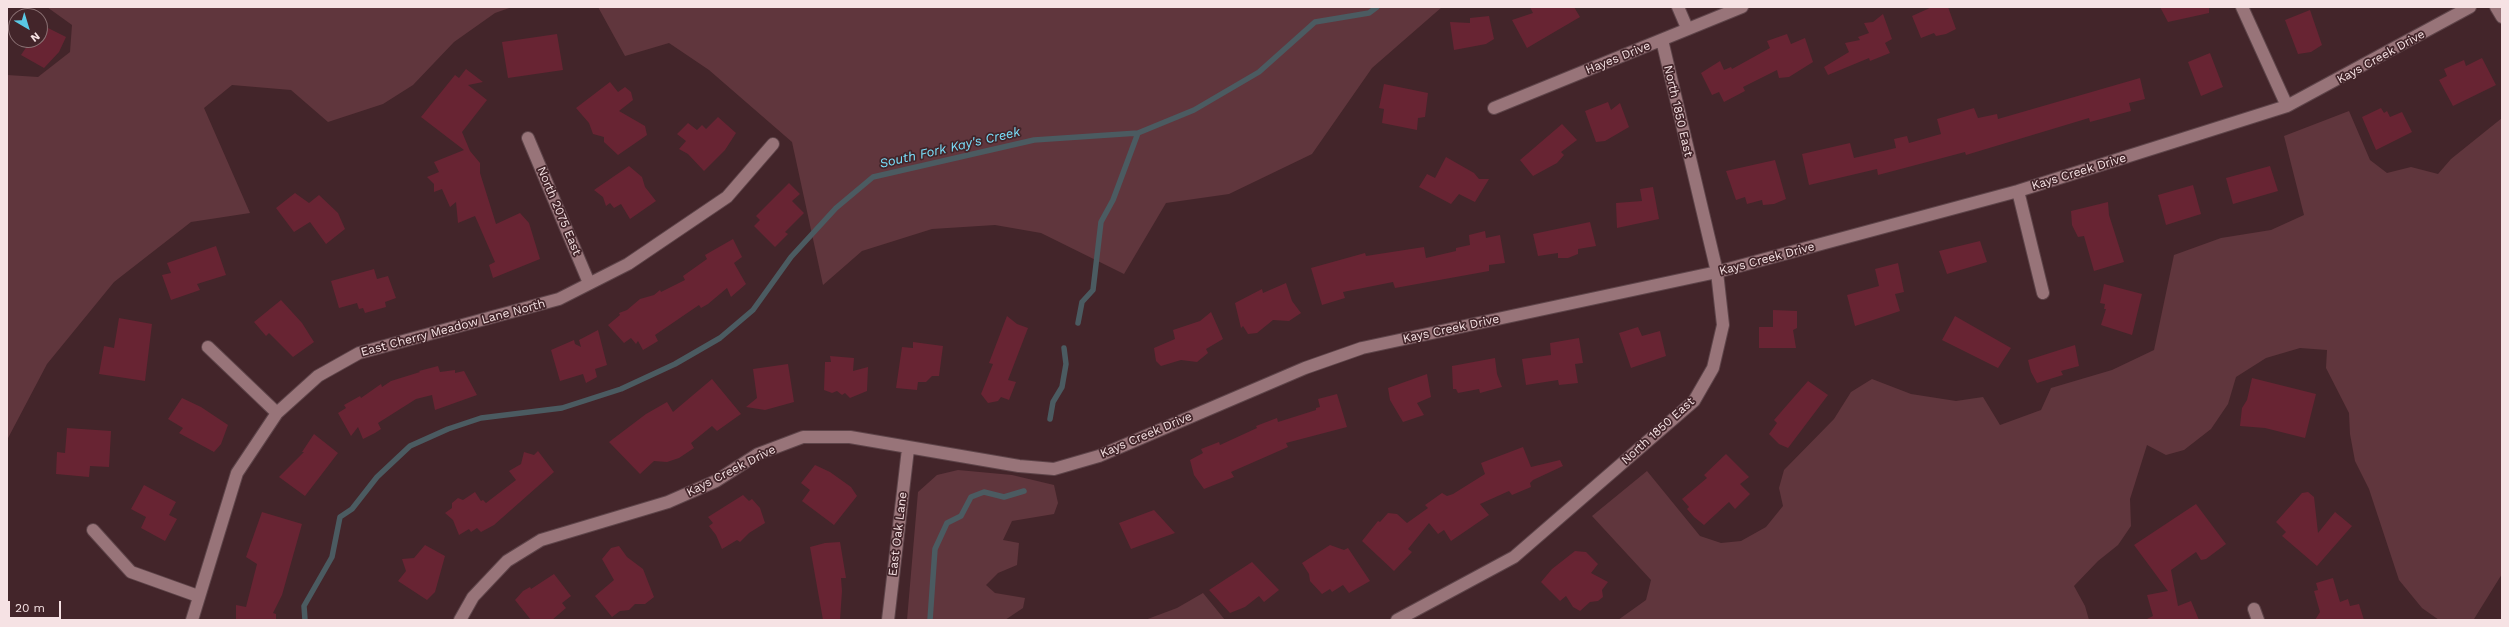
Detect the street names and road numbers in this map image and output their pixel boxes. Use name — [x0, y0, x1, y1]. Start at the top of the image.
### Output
street label: Kays Creek Drive — [2335, 27, 2427, 87]
street label: Hayes Drive — [1584, 38, 1652, 78]
street label: North 1850 East — [1660, 64, 1696, 158]
street label: Kays Creek Drive — [2030, 151, 2128, 193]
street label: North 2075 East — [534, 165, 584, 257]
street label: Kays Creek Drive — [1718, 239, 1816, 279]
street label: East Cherry Meadow Lane North — [359, 296, 547, 360]
street label: Kays Creek Drive — [1402, 312, 1500, 346]
street label: North 1850 East — [1618, 394, 1698, 468]
street label: Kays Creek Drive — [1098, 409, 1194, 461]
street label: Kays Creek Drive — [684, 442, 778, 500]
street label: East Oak Lane — [886, 491, 910, 577]

